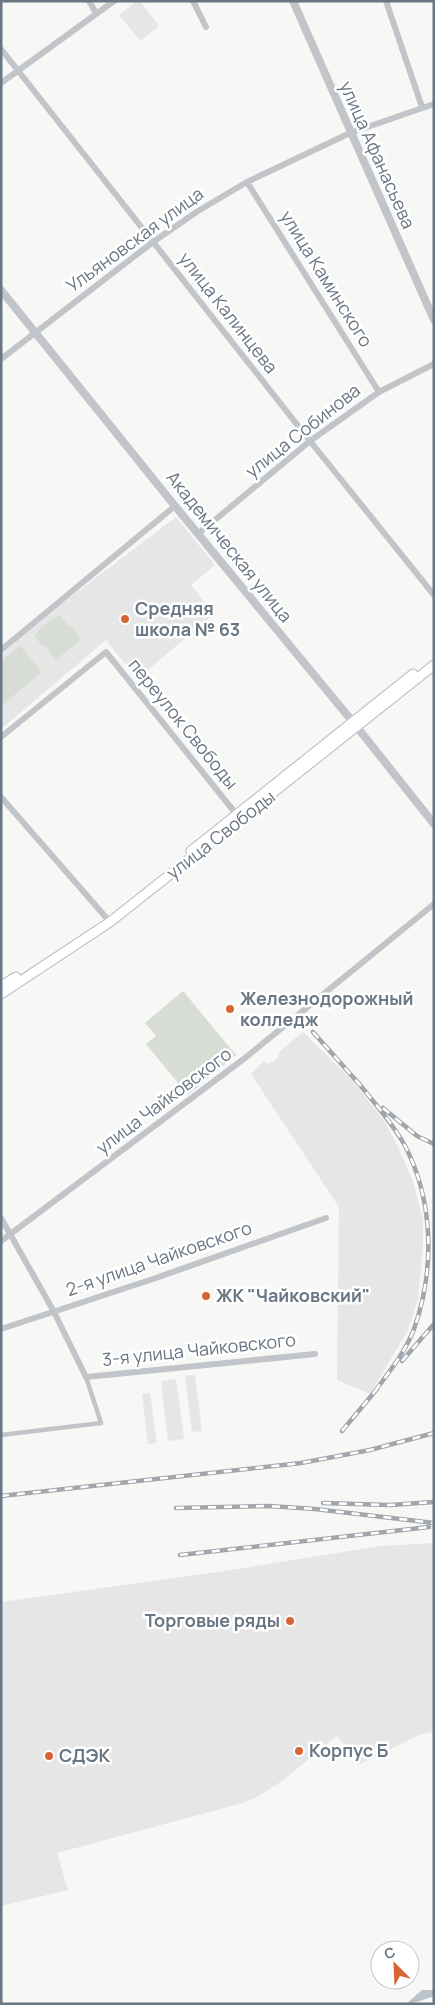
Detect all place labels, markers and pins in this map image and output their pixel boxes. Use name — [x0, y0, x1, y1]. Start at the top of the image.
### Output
place label: Средняя школа № 63 — [135, 596, 240, 641]
marker: Средняя школа № 63 — [119, 613, 131, 625]
place label: Железнодорожный колледж — [240, 986, 414, 1031]
marker: Железнодорожный колледж — [224, 1003, 236, 1015]
place label: ЖК "Чайковский" — [216, 1283, 370, 1307]
marker: ЖК "Чайковский" — [200, 1290, 212, 1302]
place label: Торговые ряды — [145, 1608, 280, 1632]
marker: Торговые ряды — [284, 1615, 296, 1627]
place label: Корпус Б — [309, 1738, 388, 1762]
place label: СДЭК — [59, 1743, 110, 1767]
marker: Корпус Б — [293, 1745, 305, 1757]
marker: СДЭК — [43, 1750, 55, 1762]

